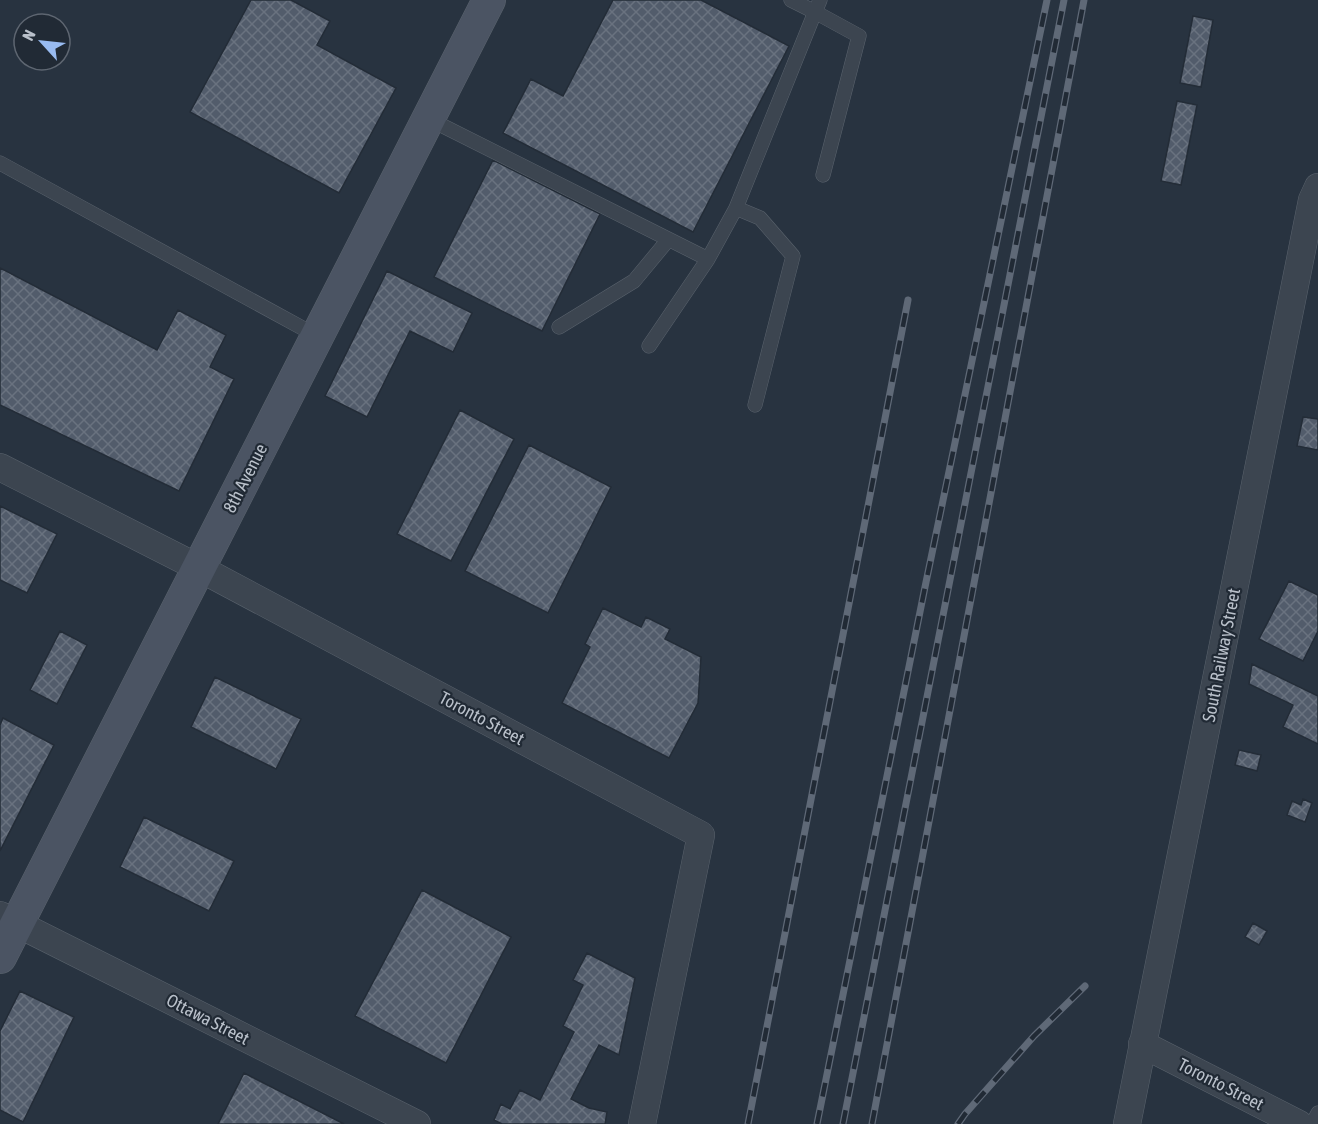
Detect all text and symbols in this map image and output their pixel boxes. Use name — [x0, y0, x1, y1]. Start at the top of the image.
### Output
north arrow — [12, 12, 72, 72]
text: N — [18, 27, 39, 43]
street label: 8th Avenue — [219, 440, 271, 516]
street label: South Railway Street — [1198, 586, 1244, 724]
street label: Toronto Street — [436, 687, 528, 749]
street label: Ottawa Street — [163, 989, 253, 1049]
street label: Toronto Street — [1175, 1053, 1267, 1115]

